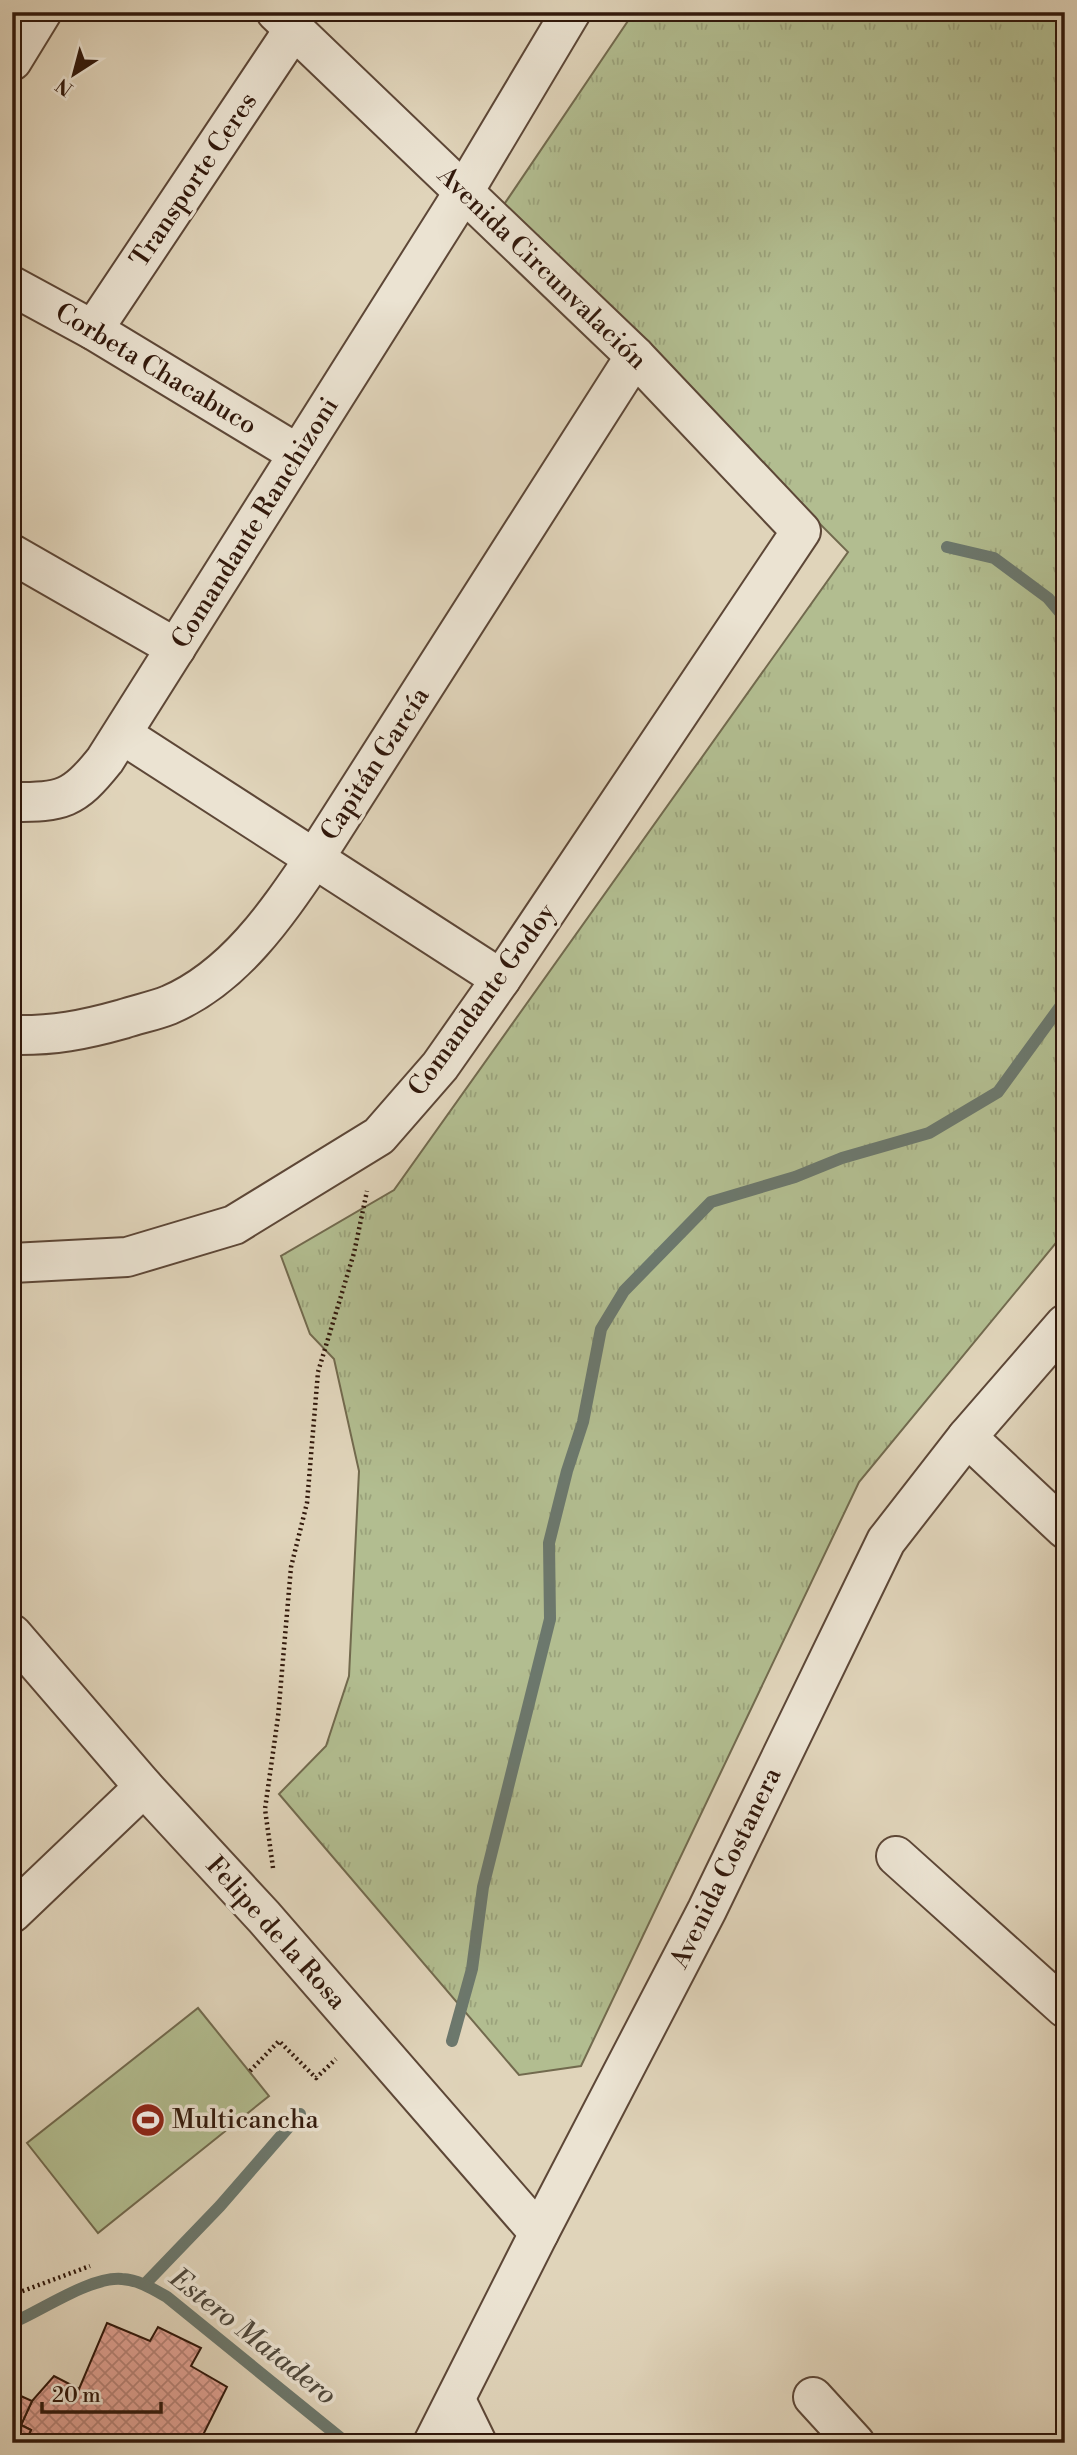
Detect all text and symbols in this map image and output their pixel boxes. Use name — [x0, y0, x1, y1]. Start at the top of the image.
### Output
north arrow — [38, 38, 108, 108]
text: N — [51, 73, 78, 101]
street label: Transporte Ceres — [124, 86, 264, 274]
street label: Avenida Circunvalación — [430, 159, 653, 376]
street label: Corbeta Chacabuco — [49, 296, 263, 442]
street label: Comandante Ranchizoni — [165, 391, 345, 655]
street label: Capitán García — [314, 681, 437, 847]
street label: Comandante Godoy — [401, 897, 563, 1102]
street label: Avenida Costanera — [663, 1762, 789, 1974]
street label: Felipe de la Rosa — [199, 1850, 354, 2017]
sports icon: Multicancha — [129, 2101, 167, 2139]
place label: Multicancha — [172, 2104, 319, 2136]
water label: Estero Matadero — [161, 2260, 343, 2413]
scale bar — [42, 2371, 161, 2415]
text: 20 m — [52, 2383, 101, 2409]

